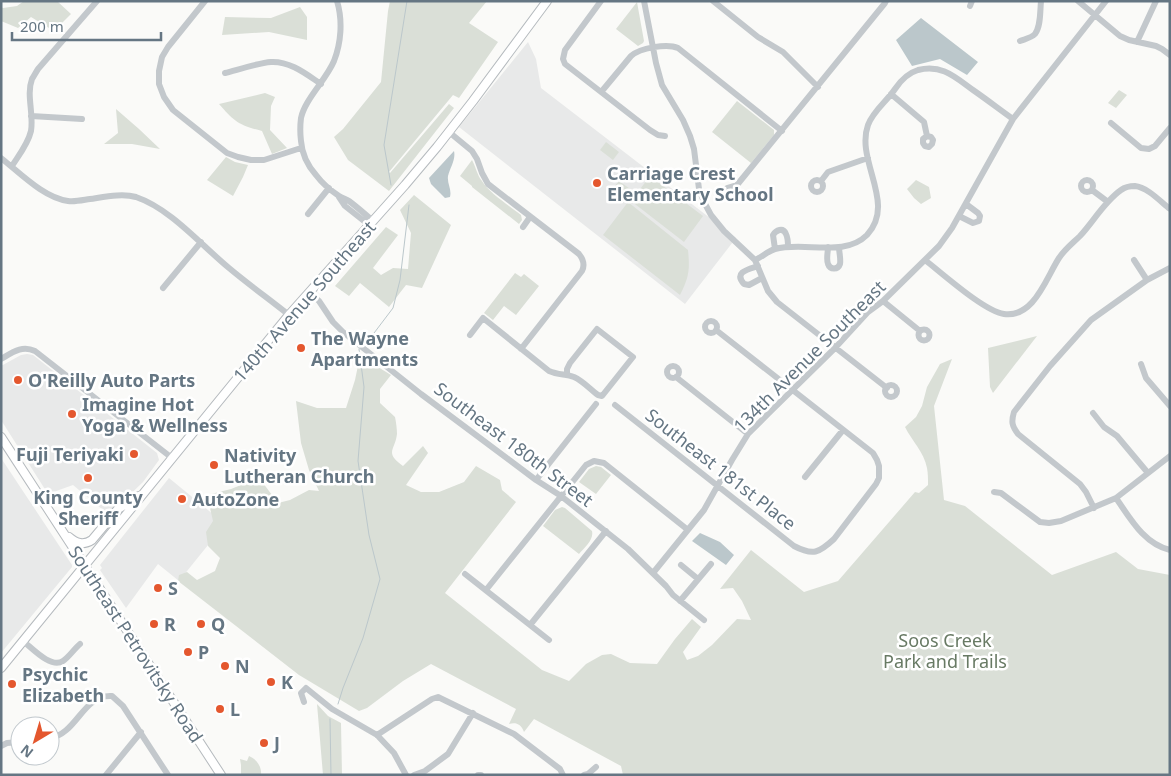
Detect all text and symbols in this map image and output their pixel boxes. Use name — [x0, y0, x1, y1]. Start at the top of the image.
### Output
scale bar — [12, 10, 161, 42]
text: 200 m — [20, 16, 64, 36]
place label: Carriage Crest Elementary School — [607, 161, 774, 206]
marker: Carriage Crest Elementary School — [591, 177, 603, 189]
street label: 140th Avenue Southeast — [227, 215, 381, 387]
street label: 134th Avenue Southeast — [728, 274, 891, 437]
place label: The Wayne Apartments — [311, 326, 418, 371]
marker: The Wayne Apartments — [295, 342, 307, 354]
place label: O'Reilly Auto Parts — [28, 368, 195, 392]
marker: O'Reilly Auto Parts — [12, 374, 24, 386]
street label: Southeast 180th Street — [430, 376, 599, 512]
place label: Imagine Hot Yoga & Wellness — [82, 392, 228, 437]
street label: Southeast 181st Place — [641, 403, 801, 535]
marker: Imagine Hot Yoga & Wellness — [66, 408, 78, 420]
place label: Fuji Teriyaki — [16, 442, 124, 466]
place label: Nativity Lutheran Church — [224, 443, 375, 488]
marker: Fuji Teriyaki — [128, 448, 140, 460]
marker: Nativity Lutheran Church — [208, 459, 220, 471]
marker: King County Sheriff — [82, 472, 94, 484]
place label: King County Sheriff — [33, 485, 143, 530]
place label: AutoZone — [192, 487, 279, 511]
marker: AutoZone — [176, 493, 188, 505]
street label: Southeast Petrovitsky Road — [64, 542, 208, 746]
place label: S — [168, 576, 178, 600]
marker: S — [152, 582, 164, 594]
place label: R — [164, 612, 176, 636]
place label: Q — [211, 612, 225, 636]
marker: R — [148, 618, 160, 630]
marker: Q — [195, 618, 207, 630]
park label: Soos Creek Park and Trails — [883, 628, 1007, 673]
place label: P — [198, 641, 209, 663]
marker: P — [182, 646, 194, 658]
place label: N — [235, 654, 250, 678]
marker: N — [219, 660, 231, 672]
place label: Psychic Elizabeth — [22, 662, 104, 707]
place label: K — [281, 670, 293, 694]
marker: K — [265, 676, 277, 688]
marker: Psychic Elizabeth — [6, 678, 18, 690]
place label: L — [230, 697, 240, 721]
marker: L — [214, 703, 226, 715]
north arrow — [10, 716, 60, 766]
place label: J — [272, 731, 280, 755]
marker: J — [258, 737, 270, 749]
text: N — [16, 741, 37, 763]

